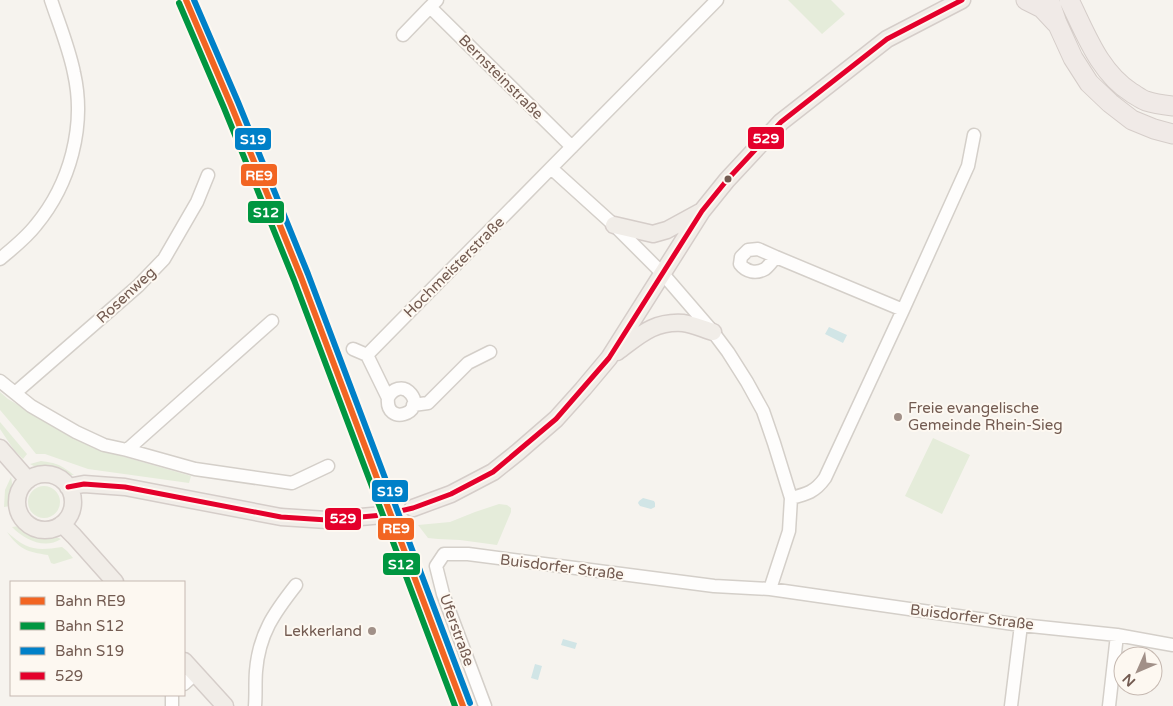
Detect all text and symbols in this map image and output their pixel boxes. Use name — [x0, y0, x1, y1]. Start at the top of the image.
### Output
street label: Bernsteinstraße — [455, 31, 547, 123]
line badge: 529 — [747, 126, 785, 150]
line badge: S19 — [234, 127, 272, 151]
text: 529 — [753, 130, 779, 147]
text: S19 — [240, 131, 266, 148]
line badge: RE9 — [240, 163, 278, 187]
text: RE9 — [245, 167, 273, 184]
unlabelled marker — [723, 174, 733, 184]
line badge: S12 — [247, 200, 285, 224]
text: S12 — [253, 204, 279, 221]
street label: Hochmeisterstraße — [400, 213, 508, 321]
street label: Rosenweg — [93, 263, 159, 327]
place label: Freie evangelische Gemeinde Rhein-Sieg — [908, 399, 1063, 434]
marker: Freie evangelische Gemeinde Rhein-Sieg — [892, 411, 904, 423]
line badge: S19 — [371, 479, 409, 503]
text: S19 — [377, 483, 403, 500]
line badge: 529 — [324, 507, 362, 531]
text: 529 — [330, 510, 356, 527]
line badge: RE9 — [377, 517, 415, 541]
text: RE9 — [382, 520, 410, 537]
street label: Buisdorfer Straße — [499, 550, 625, 584]
line badge: S12 — [382, 552, 421, 576]
text: S12 — [388, 556, 414, 573]
legend — [10, 581, 185, 696]
street label: Uferstraße — [436, 591, 478, 669]
text: Bahn RE9 — [55, 592, 126, 610]
street label: Buisdorfer Straße — [909, 600, 1035, 634]
text: Bahn S12 — [55, 617, 124, 635]
place label: Lekkerland — [284, 622, 362, 640]
marker: Lekkerland — [366, 625, 378, 637]
text: Bahn S19 — [55, 642, 124, 660]
north arrow — [1113, 646, 1163, 696]
text: 529 — [55, 667, 83, 685]
text: N — [1119, 670, 1139, 690]

